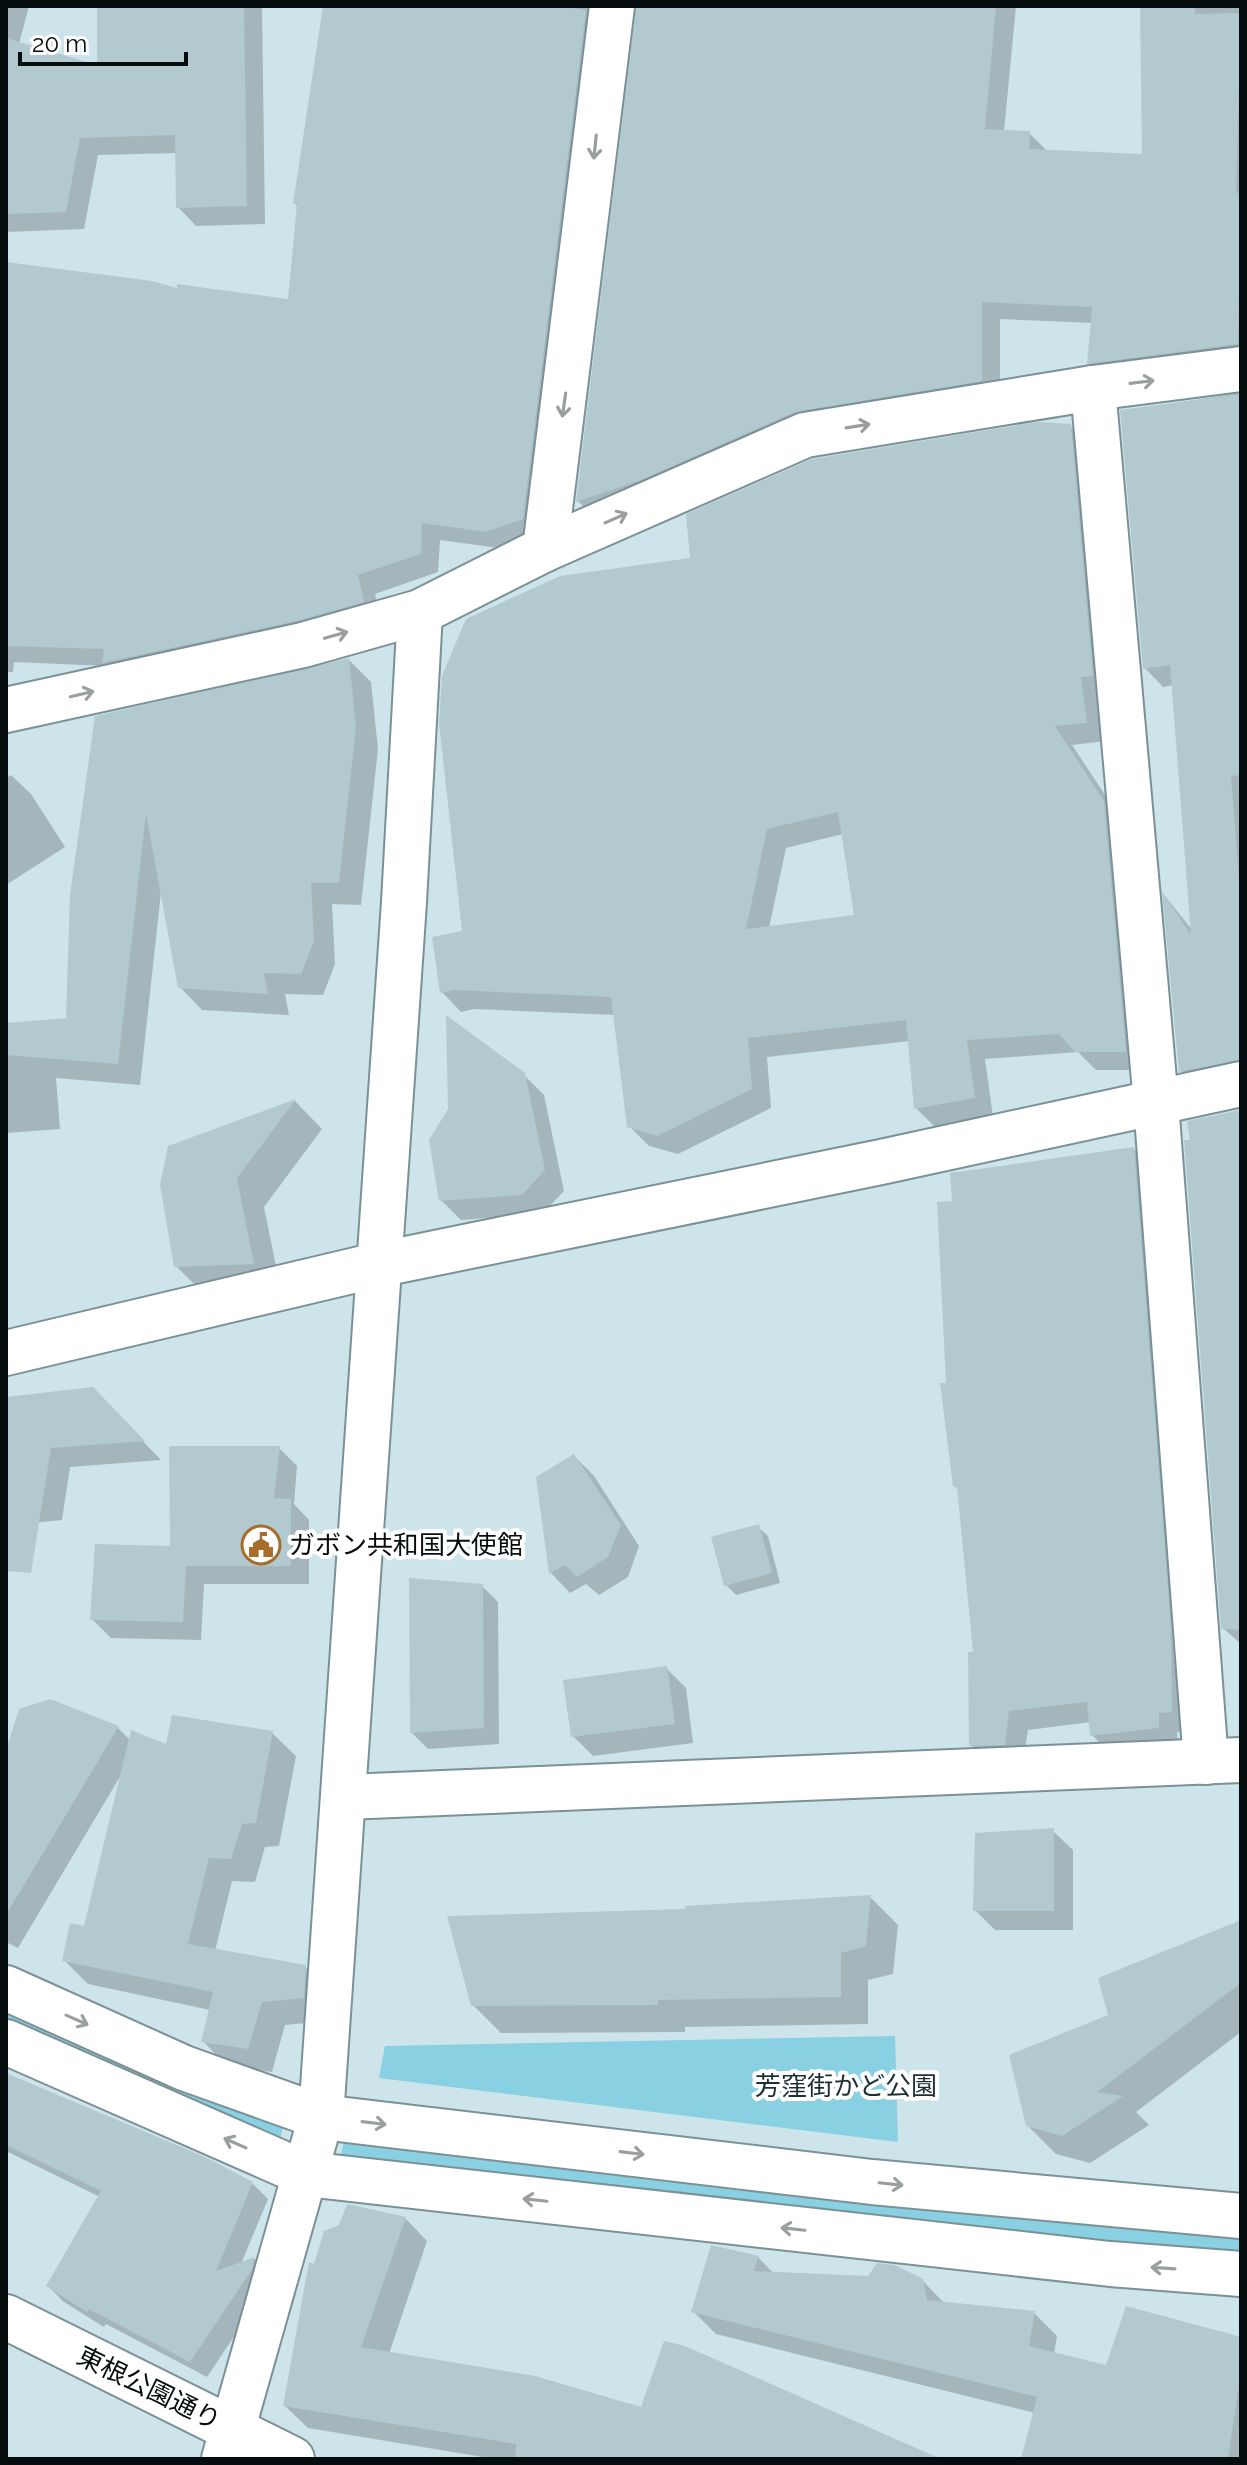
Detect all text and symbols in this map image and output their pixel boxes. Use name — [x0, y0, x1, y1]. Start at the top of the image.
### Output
scale bar — [20, 16, 186, 66]
text: 20 m — [32, 29, 87, 58]
one-way arrow — [587, 133, 602, 160]
one-way arrow — [1129, 374, 1155, 389]
one-way arrow — [556, 392, 571, 417]
one-way arrow — [845, 418, 870, 433]
one-way arrow — [603, 509, 628, 524]
one-way arrow — [322, 627, 348, 642]
one-way arrow — [69, 686, 95, 701]
public building icon: ガボン共和国大使館 — [240, 1524, 282, 1566]
place label: ガボン共和国大使館 — [289, 1530, 523, 1560]
one-way arrow — [65, 2013, 89, 2028]
park label: 芳窪街かど公園 — [755, 2071, 937, 2101]
one-way arrow — [361, 2116, 386, 2131]
one-way arrow — [223, 2135, 247, 2150]
one-way arrow — [618, 2146, 645, 2161]
one-way arrow — [877, 2176, 903, 2191]
one-way arrow — [522, 2192, 549, 2207]
one-way arrow — [780, 2221, 807, 2236]
one-way arrow — [1150, 2260, 1177, 2275]
street label: 東根公園通り — [72, 2340, 226, 2436]

